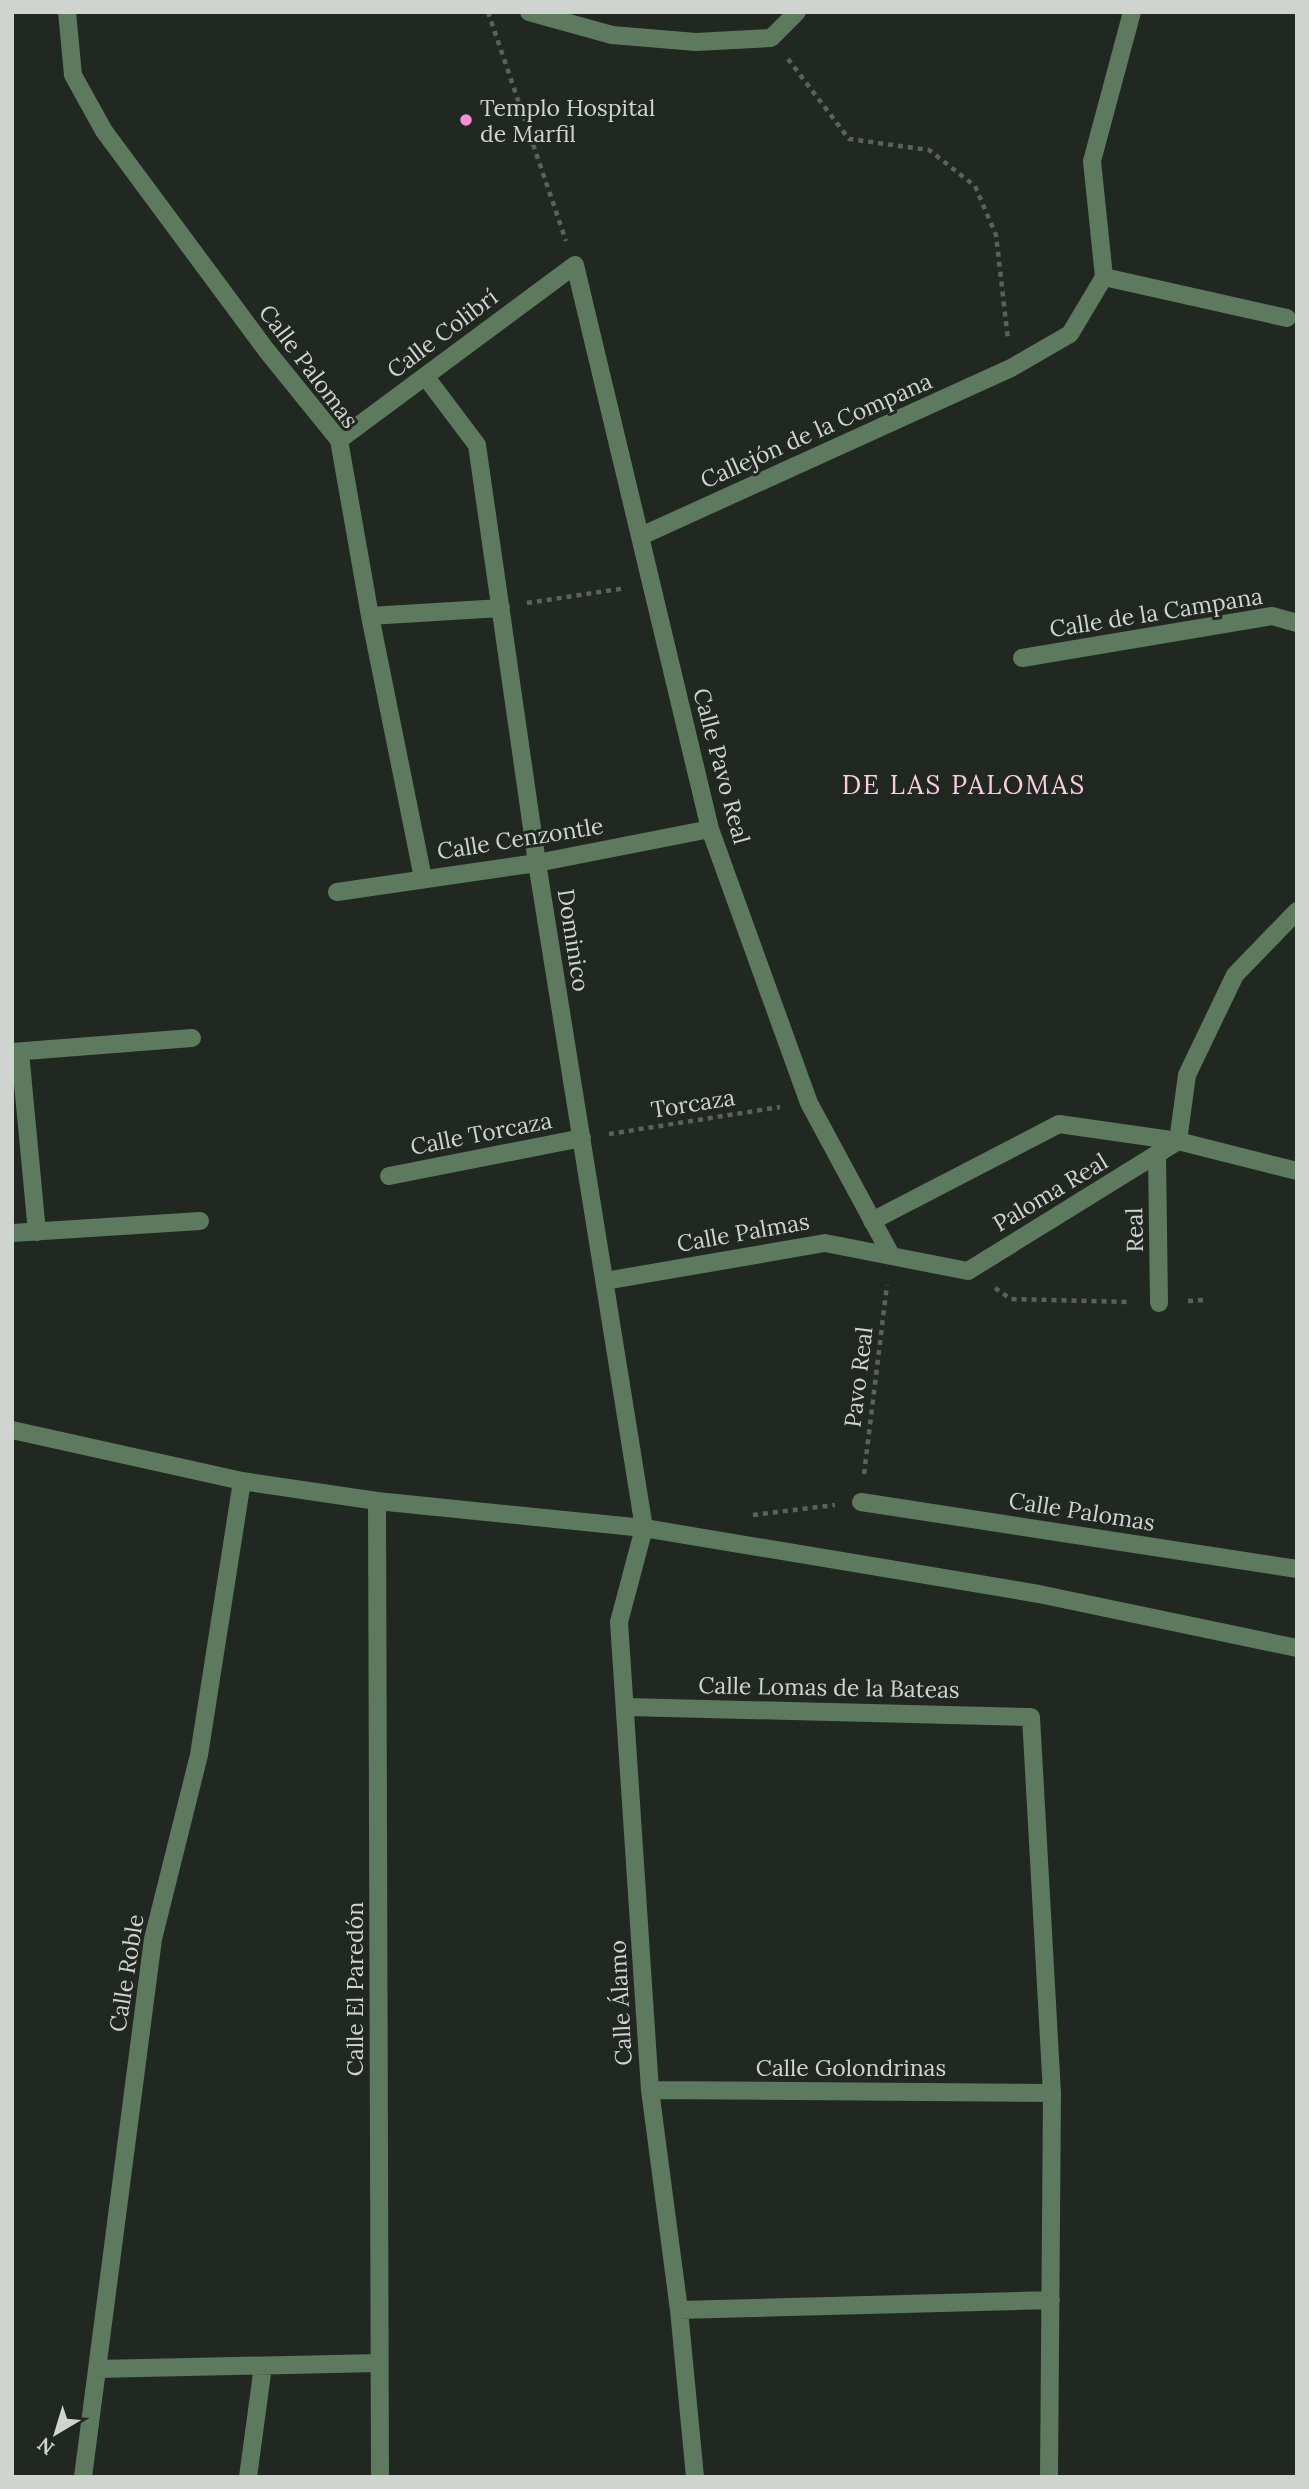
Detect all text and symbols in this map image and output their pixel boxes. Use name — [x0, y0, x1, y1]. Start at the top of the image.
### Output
place label: Templo Hospital de Marfil — [480, 93, 655, 148]
marker: Templo Hospital de Marfil — [458, 112, 474, 128]
street label: Calle Colibrí — [381, 282, 503, 384]
street label: Calle Palomas — [253, 298, 365, 434]
street label: Callejón de la Compana — [696, 366, 936, 494]
street label: Calle de la Campana — [1047, 581, 1265, 643]
street label: Calle Pavo Real — [687, 685, 757, 847]
district label: DE LAS PALOMAS — [842, 768, 1086, 801]
street label: Calle Cenzontle — [435, 811, 605, 865]
street label: Dominico — [552, 887, 596, 993]
street label: Torcaza — [649, 1082, 737, 1124]
street label: Calle Torcaza — [408, 1105, 554, 1161]
street label: Paloma Real — [987, 1146, 1113, 1238]
street label: Calle Palmas — [675, 1206, 811, 1258]
street label: Real — [1119, 1207, 1149, 1253]
street label: Pavo Real — [837, 1325, 879, 1429]
street label: Calle Palomas — [1007, 1485, 1157, 1537]
street label: Calle Lomas de la Bateas — [698, 1670, 960, 1704]
street label: Calle El Paredón — [340, 1902, 369, 2076]
street label: Calle Roble — [102, 1912, 150, 2034]
street label: Calle Álamo — [602, 1940, 638, 2066]
street label: Calle Golondrinas — [756, 2053, 946, 2082]
north arrow — [21, 2398, 91, 2468]
text: N — [32, 2432, 59, 2460]

